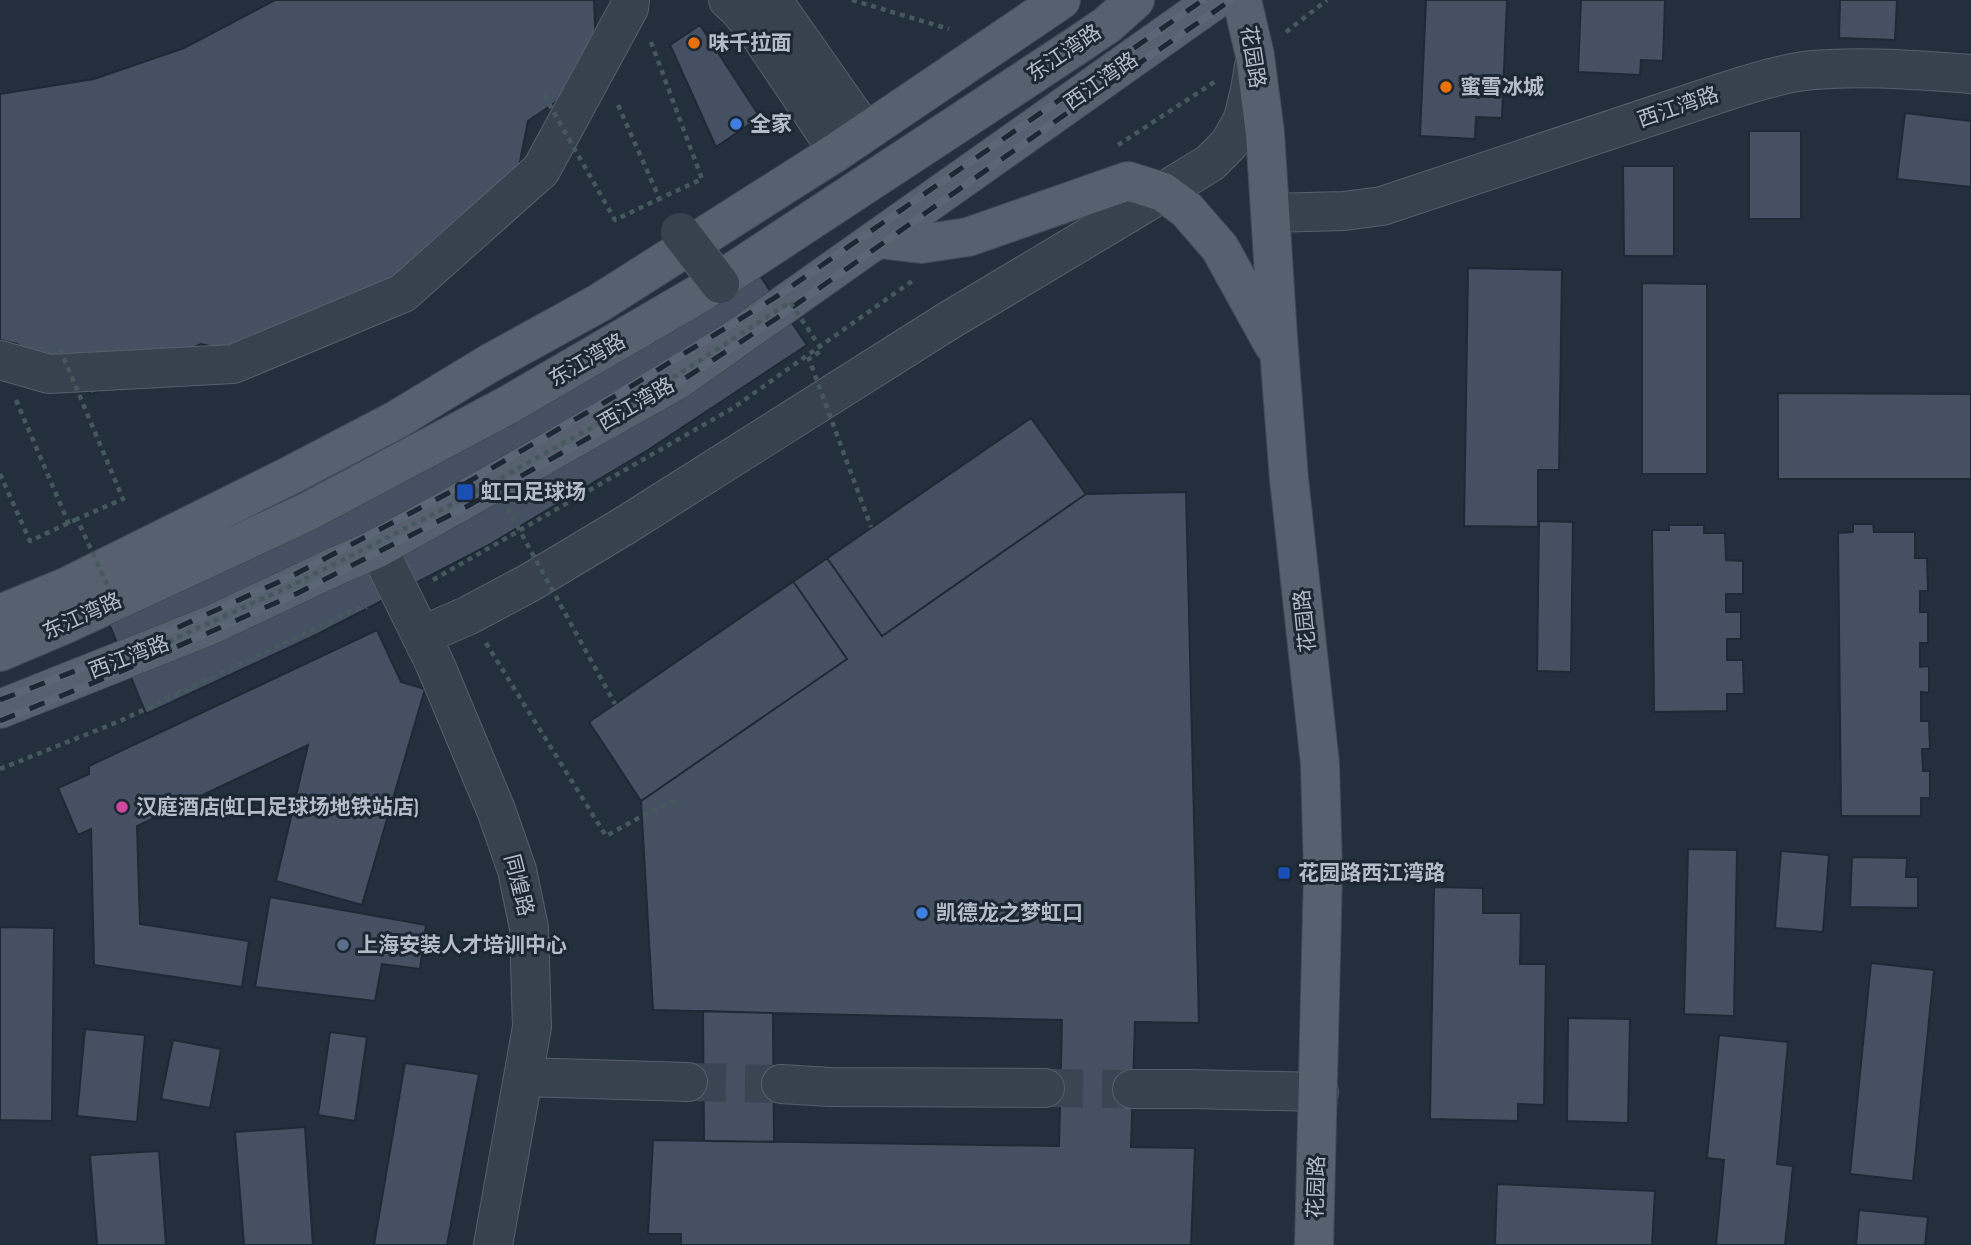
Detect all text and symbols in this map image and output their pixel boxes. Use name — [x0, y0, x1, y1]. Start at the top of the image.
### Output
street label: 东江湾路 — [1022, 20, 1106, 87]
street label: 花园路 — [1235, 24, 1270, 90]
place label: 味千拉面 — [708, 31, 792, 56]
marker: 味千拉面 — [686, 35, 702, 51]
street label: 西江湾路 — [1060, 47, 1143, 116]
place label: 蜜雪冰城 — [1460, 75, 1544, 100]
marker: 蜜雪冰城 — [1438, 79, 1454, 95]
street label: 西江湾路 — [1634, 82, 1722, 133]
place label: 全家 — [750, 112, 792, 137]
marker: 全家 — [728, 116, 744, 132]
street label: 东江湾路 — [545, 329, 630, 392]
street label: 西江湾路 — [594, 373, 679, 436]
place label: 虹口足球场 — [481, 480, 586, 505]
marker: 虹口足球场 — [455, 482, 475, 502]
street label: 东江湾路 — [39, 588, 126, 645]
street label: 花园路 — [1290, 588, 1321, 654]
street label: 西江湾路 — [85, 631, 173, 684]
place label: 汉庭酒店(虹口足球场地铁站店) — [136, 795, 419, 820]
marker: 汉庭酒店(虹口足球场地铁站店) — [114, 799, 130, 815]
street label: 同煌路 — [499, 852, 538, 919]
place label: 花园路西江湾路 — [1298, 861, 1445, 886]
marker: 花园路西江湾路 — [1276, 865, 1292, 881]
place label: 凯德龙之梦虹口 — [936, 901, 1083, 926]
marker: 凯德龙之梦虹口 — [914, 905, 930, 921]
place label: 上海安装人才培训中心 — [357, 933, 567, 958]
marker: 上海安装人才培训中心 — [335, 937, 351, 953]
street label: 花园路 — [1303, 1155, 1330, 1219]

